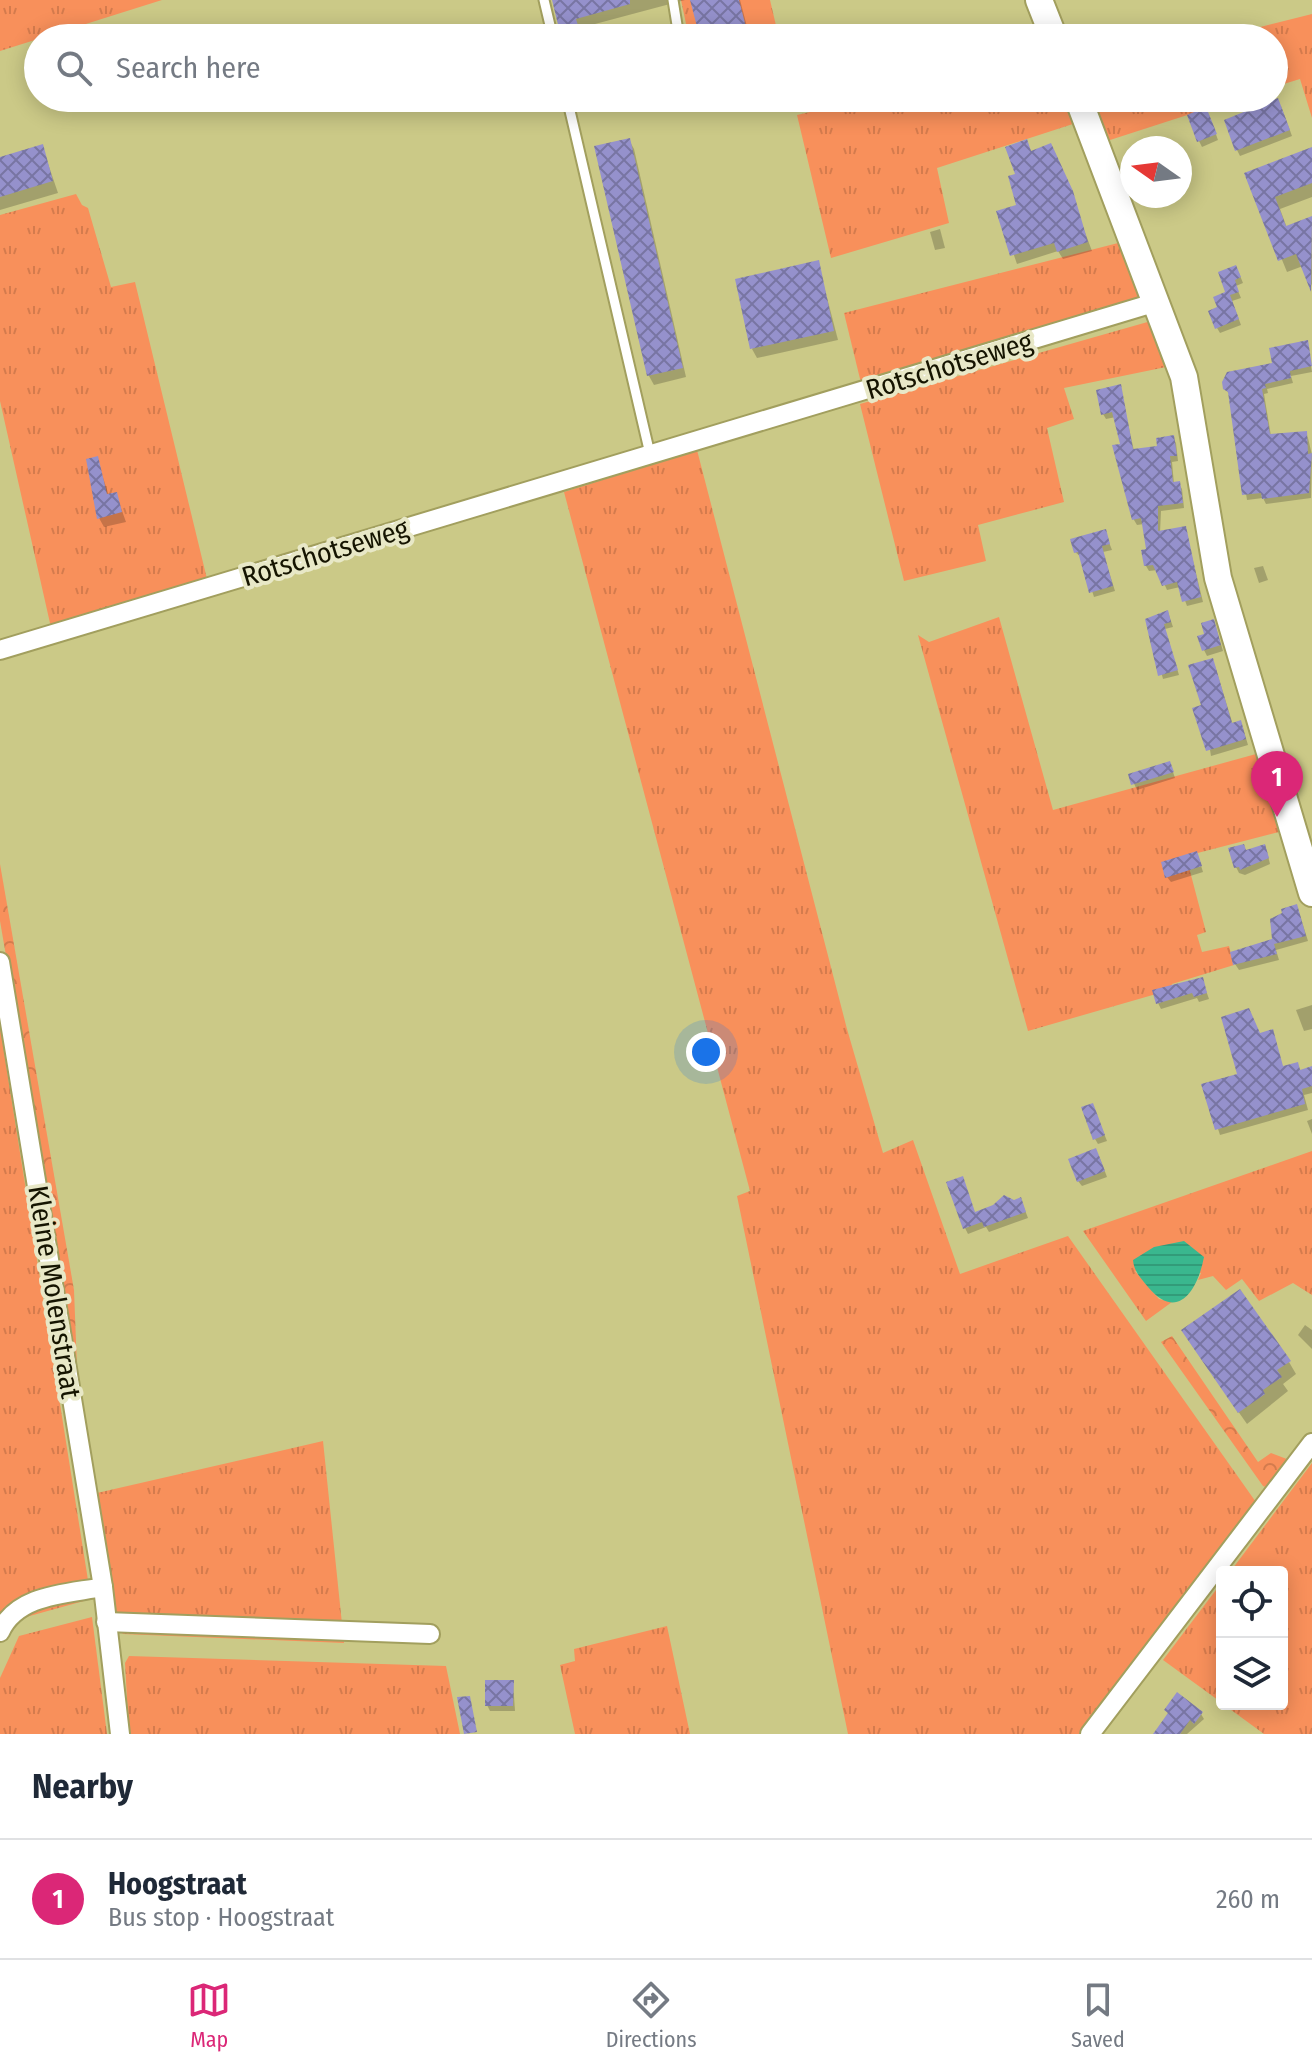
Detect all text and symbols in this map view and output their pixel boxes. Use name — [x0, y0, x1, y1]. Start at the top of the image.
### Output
search box — [24, 24, 1288, 112]
icon: search — [52, 46, 96, 90]
text: Search here — [116, 50, 261, 86]
north arrow — [1120, 136, 1192, 208]
street label: Rotschotseweg — [862, 324, 1037, 406]
street label: Rotschotseweg — [238, 511, 413, 593]
pin: 1 — [1251, 751, 1303, 817]
your location — [686, 1032, 726, 1072]
street label: Kleine Molenstraat — [21, 1183, 88, 1402]
map controls — [1216, 1566, 1288, 1710]
button: locate — [1216, 1566, 1288, 1638]
button: layers — [1216, 1638, 1288, 1710]
text: Nearby — [32, 1766, 133, 1807]
text: Hoogstraat — [108, 1866, 247, 1902]
text: 1 — [53, 1884, 64, 1915]
text: 260 m — [1216, 1884, 1280, 1915]
text: Bus stop · Hoogstraat — [108, 1902, 334, 1933]
tab: Map — [187, 1978, 231, 2053]
tab: Directions — [606, 1978, 697, 2053]
tab: Saved — [1071, 1978, 1125, 2053]

